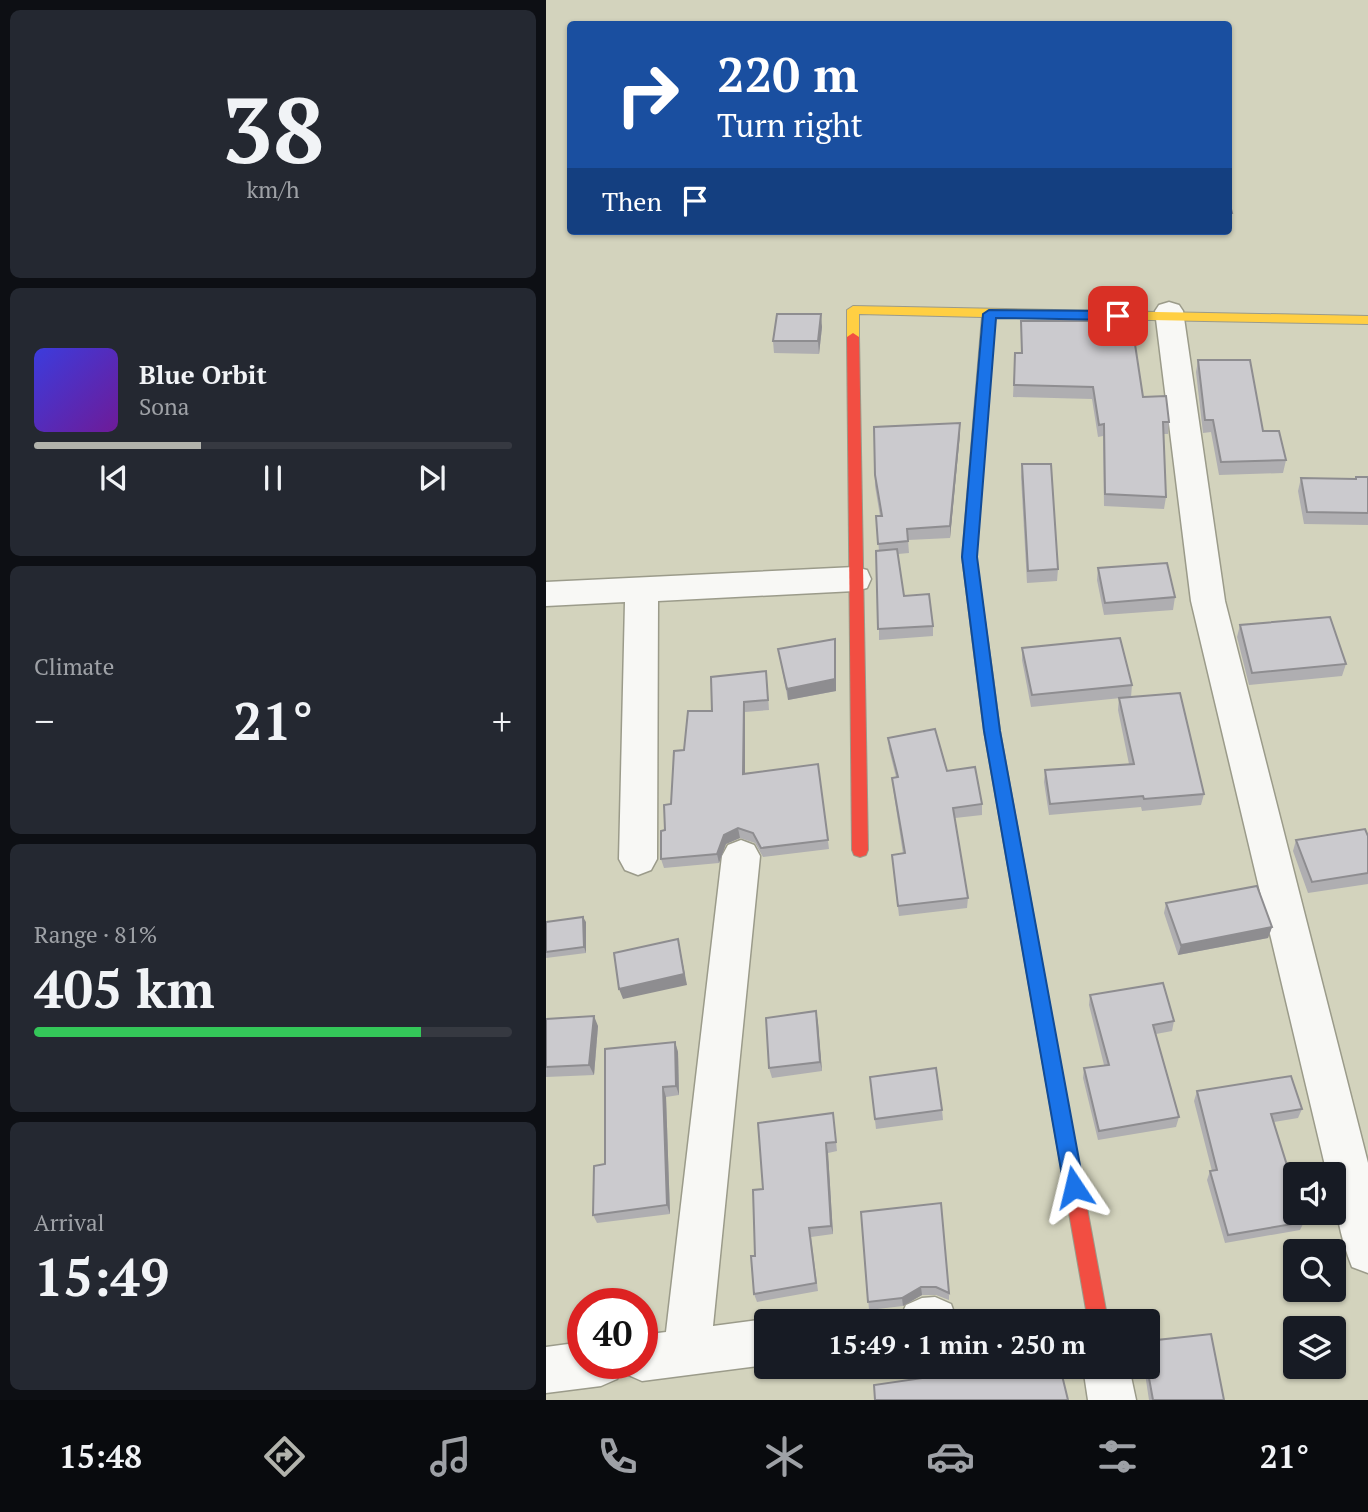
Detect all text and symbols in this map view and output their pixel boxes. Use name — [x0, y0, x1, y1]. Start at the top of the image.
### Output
text: 220 m — [717, 41, 859, 106]
icon: right — [602, 49, 693, 140]
text: 38 — [222, 68, 324, 189]
text: Turn right — [717, 104, 863, 146]
text: km/h — [246, 174, 300, 205]
icon: arrive — [676, 182, 714, 220]
text: Then — [602, 184, 662, 218]
pin — [1088, 286, 1148, 346]
icon: arrive — [1099, 297, 1137, 335]
text: Blue Orbit — [139, 357, 267, 391]
text: Sona — [139, 391, 189, 422]
icon: previous — [95, 459, 133, 497]
icon: pause — [254, 459, 292, 497]
icon: next — [413, 459, 451, 497]
text: Climate — [34, 651, 114, 682]
text: 21° — [233, 686, 313, 755]
text: − — [34, 696, 54, 746]
text: + — [492, 696, 512, 746]
text: Range · 81% — [34, 919, 157, 950]
text: 405 km — [34, 954, 215, 1023]
position arrow — [1037, 1150, 1111, 1224]
map controls — [1283, 1162, 1346, 1379]
button: sound — [1283, 1162, 1346, 1225]
text: Arrival — [34, 1207, 105, 1238]
button: search — [1283, 1239, 1346, 1302]
text: 15:49 — [34, 1242, 169, 1311]
speed limit sign: 40 — [567, 1288, 658, 1379]
button: layers — [1283, 1316, 1346, 1379]
text: 15:49 · 1 min · 250 m — [828, 1327, 1086, 1361]
icon: directions — [260, 1432, 309, 1481]
icon: music — [426, 1432, 475, 1481]
icon: phone — [593, 1432, 642, 1481]
icon: climate — [760, 1432, 809, 1481]
icon: car — [926, 1432, 975, 1481]
icon: filters — [1093, 1432, 1142, 1481]
text: 15:48 — [59, 1435, 142, 1477]
text: 21° — [1260, 1435, 1309, 1477]

